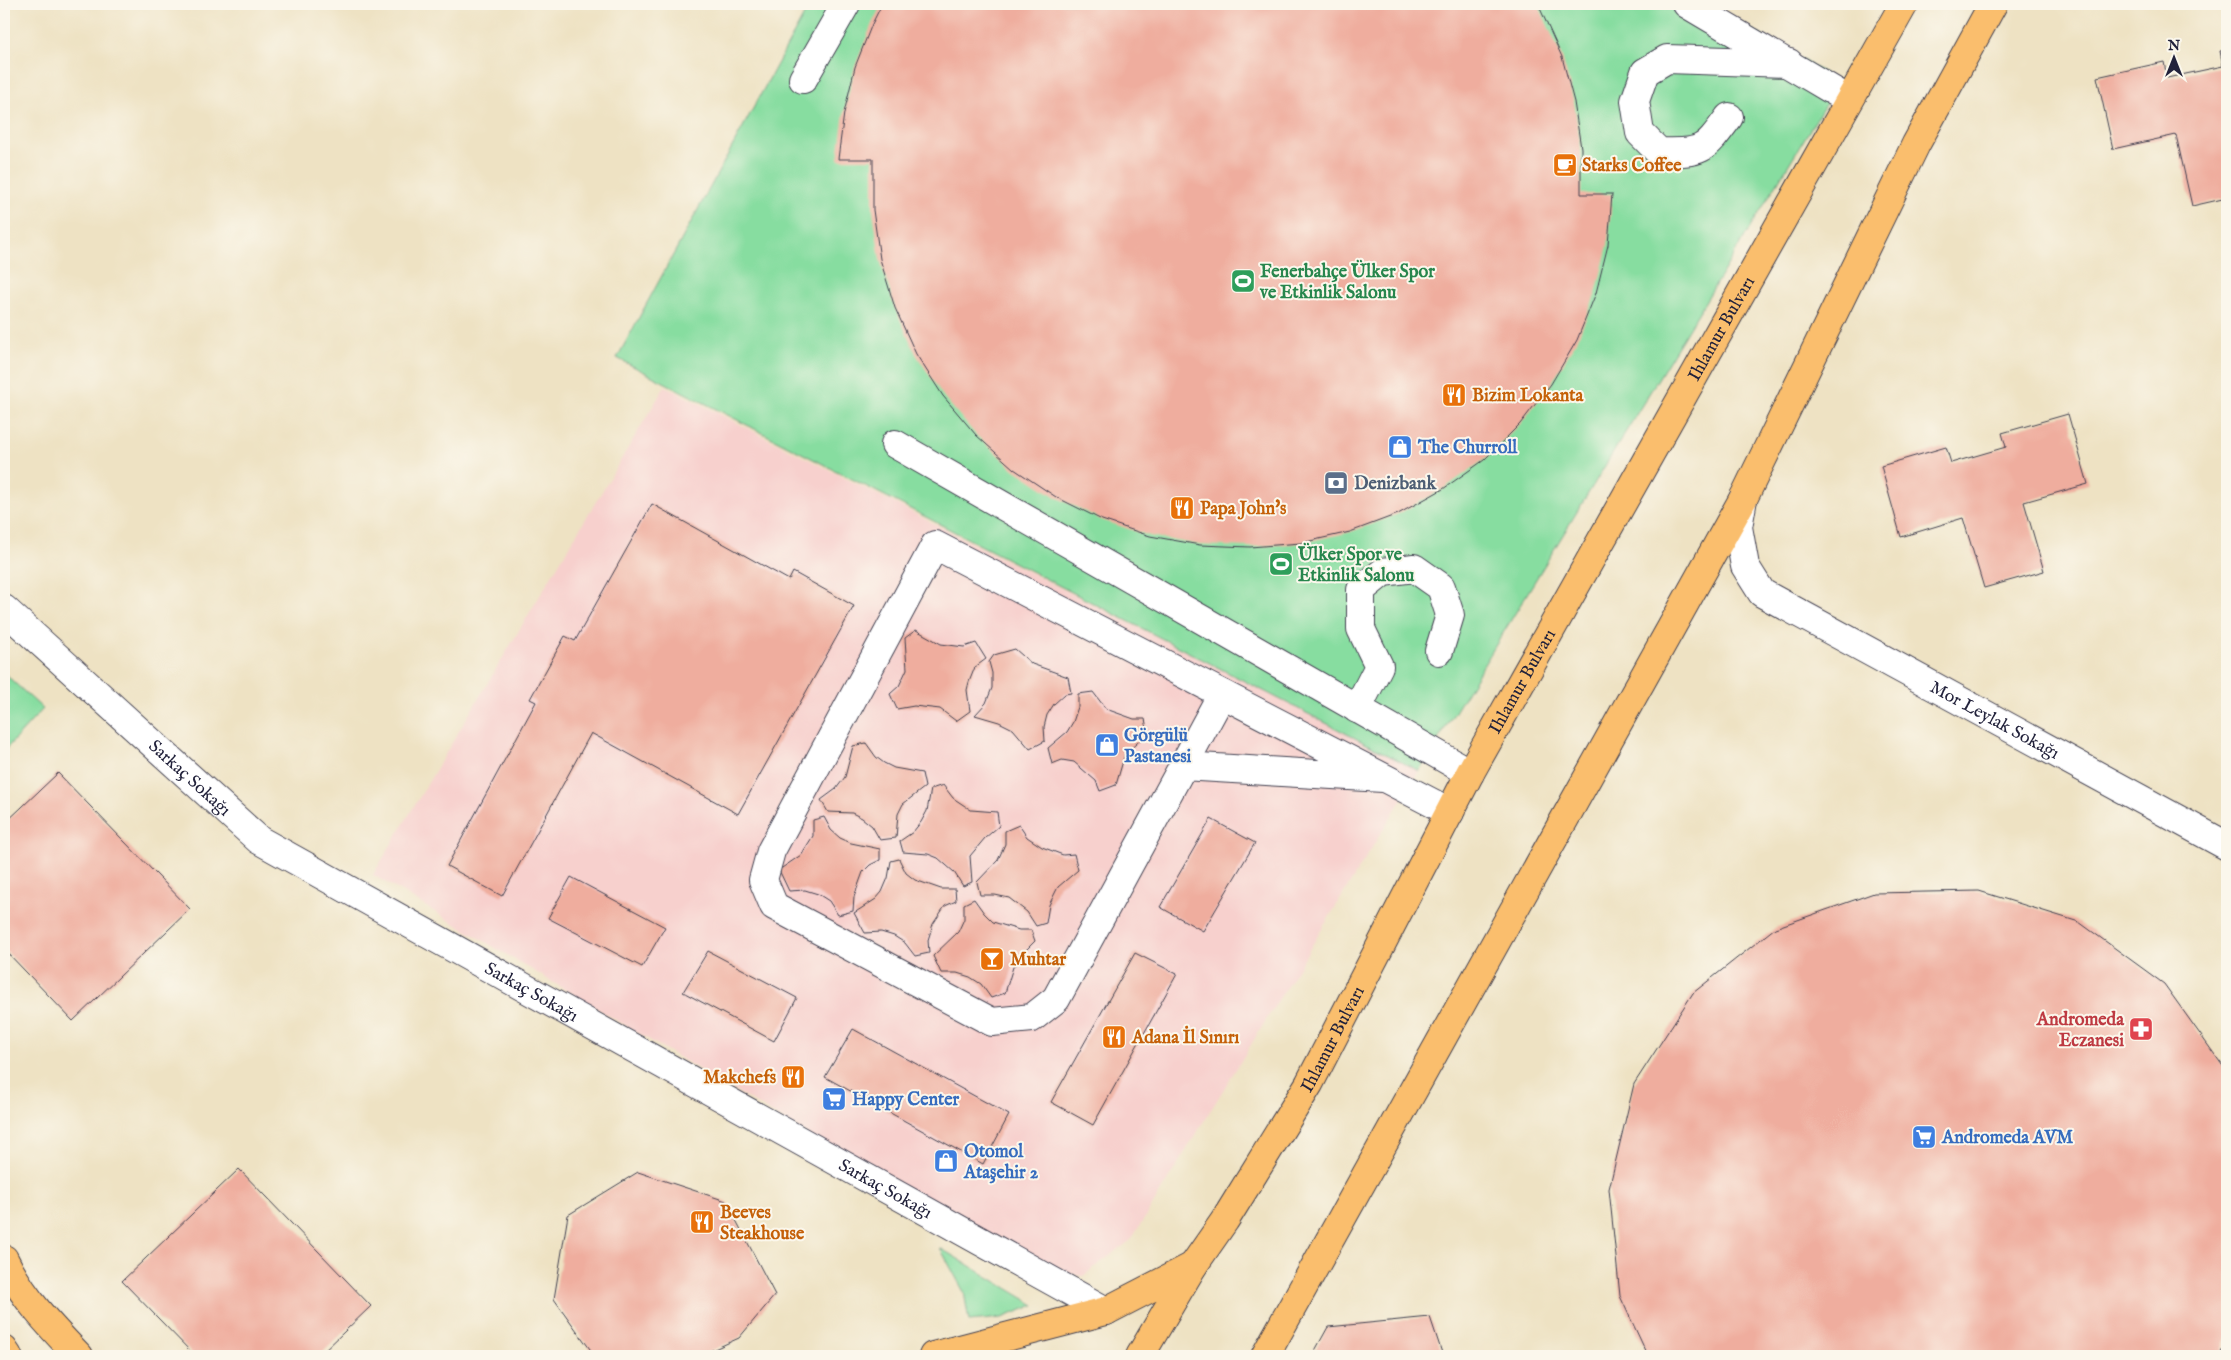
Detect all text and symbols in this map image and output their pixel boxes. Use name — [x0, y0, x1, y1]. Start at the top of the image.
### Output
north arrow — [2148, 32, 2198, 82]
text: N — [2167, 37, 2180, 55]
cafe icon: Starks Coffee — [1552, 152, 1578, 178]
place label: Starks Coffee — [1582, 155, 1682, 178]
place label: Fenerbahçe Ülker Spor ve Etkinlik Salonu — [1259, 259, 1435, 305]
sports icon: Fenerbahçe Ülker Spor ve Etkinlik Salonu — [1230, 268, 1256, 294]
street label: Ihlamur Bulvarı — [1683, 272, 1761, 386]
restaurant icon: Bizim Lokanta — [1441, 382, 1467, 408]
place label: Bizim Lokanta — [1472, 385, 1584, 408]
shop icon: The Churroll — [1387, 434, 1413, 460]
place label: The Churroll — [1417, 437, 1518, 460]
bank icon: Denizbank — [1323, 470, 1349, 496]
place label: Denizbank — [1354, 473, 1437, 496]
restaurant icon: Papa John's — [1169, 495, 1195, 521]
place label: Papa John's — [1200, 498, 1287, 521]
place label: Ülker Spor ve Etkinlik Salonu — [1297, 542, 1415, 588]
sports icon: Ülker Spor ve Etkinlik Salonu — [1268, 551, 1294, 577]
street label: Ihlamur Bulvarı — [1484, 625, 1562, 738]
street label: Mor Leylak Sokağı — [1925, 676, 2063, 766]
place label: Görgülü Pastanesi — [1124, 725, 1192, 769]
shop icon: Görgülü Pastanesi — [1094, 732, 1120, 758]
street label: Sarkaç Sokağı — [143, 735, 235, 822]
bar icon: Muhtar — [979, 946, 1005, 972]
place label: Muhtar — [1010, 949, 1067, 972]
street label: Sarkaç Sokağı — [480, 958, 582, 1028]
street label: Ihlamur Bulvarı — [1296, 982, 1371, 1097]
place label: Andromeda Eczanesi — [2036, 1009, 2125, 1053]
pharmacy icon: Andromeda Eczanesi — [2128, 1016, 2154, 1042]
restaurant icon: Adana İl Sınırı — [1101, 1024, 1127, 1050]
place label: Adana İl Sınırı — [1131, 1025, 1239, 1050]
restaurant icon: Makchefs — [780, 1064, 806, 1090]
place label: Makchefs — [703, 1067, 777, 1090]
supermarket icon: Happy Center — [821, 1086, 847, 1112]
place label: Happy Center — [852, 1089, 959, 1112]
supermarket icon: Andromeda AVM — [1911, 1124, 1937, 1150]
place label: Andromeda AVM — [1941, 1127, 2073, 1150]
place label: Otomol Ataşehir 2 — [963, 1141, 1039, 1185]
shop icon: Otomol Ataşehir 2 — [933, 1148, 959, 1174]
street label: Sarkaç Sokağı — [834, 1155, 936, 1225]
place label: Beeves Steakhouse — [720, 1202, 805, 1246]
restaurant icon: Beeves Steakhouse — [689, 1209, 715, 1235]

